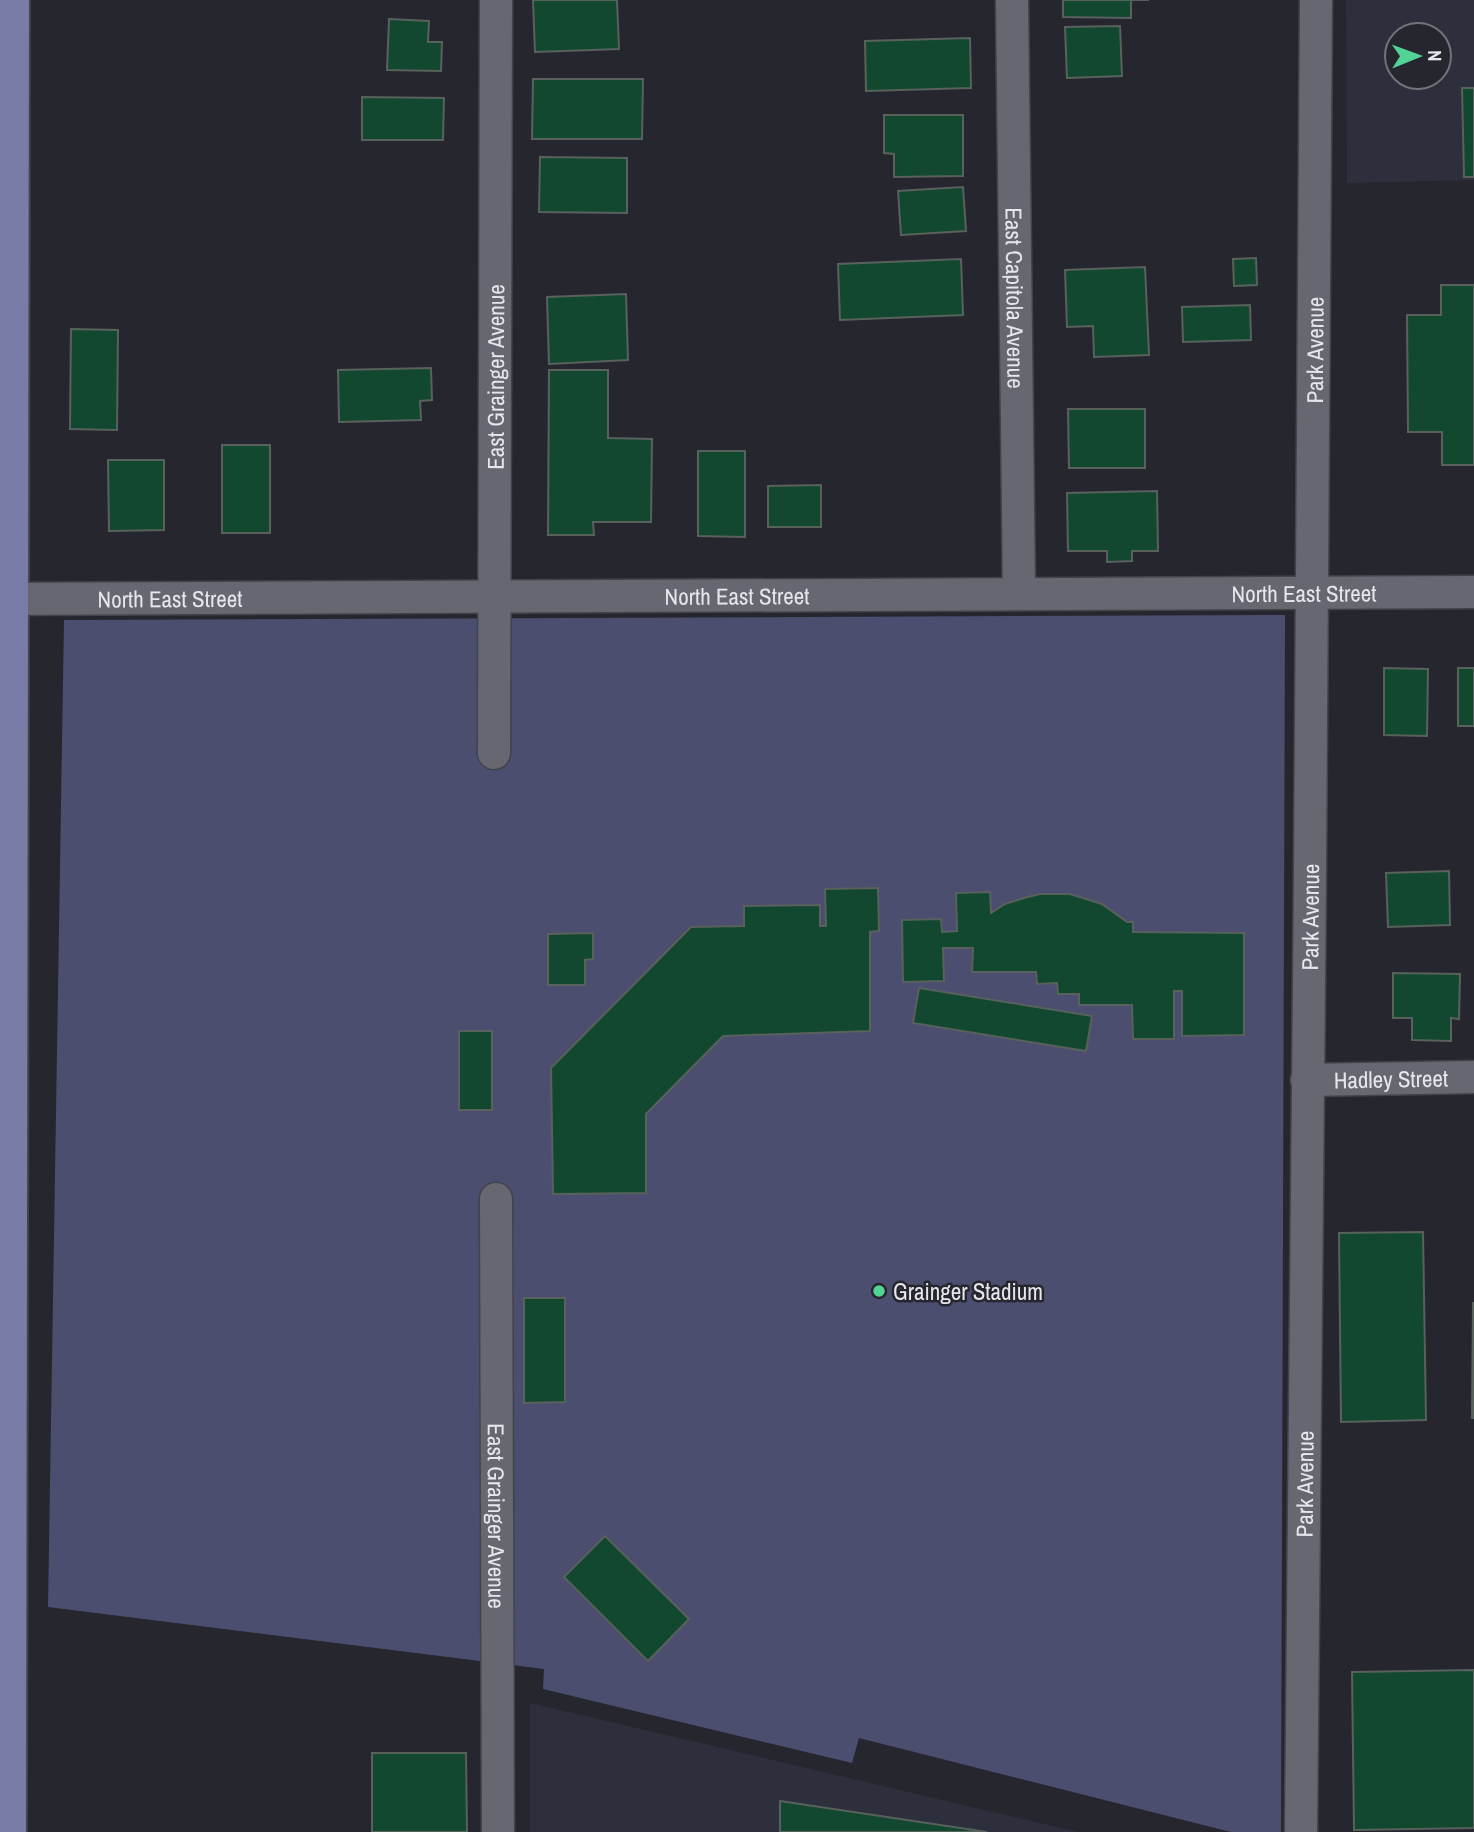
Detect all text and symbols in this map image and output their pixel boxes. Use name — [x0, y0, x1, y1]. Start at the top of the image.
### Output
north arrow — [1383, 21, 1453, 91]
text: N — [1422, 50, 1448, 62]
street label: East Capitola Avenue — [999, 207, 1032, 389]
street label: East Grainger Avenue — [479, 284, 511, 470]
street label: Park Avenue — [1298, 297, 1330, 404]
street label: North East Street — [1232, 577, 1376, 609]
street label: North East Street — [665, 580, 809, 611]
street label: North East Street — [98, 582, 242, 614]
street label: Park Avenue — [1294, 864, 1326, 971]
street label: Hadley Street — [1334, 1062, 1448, 1095]
place label: Grainger Stadium — [893, 1276, 1043, 1307]
marker: Grainger Stadium — [871, 1283, 887, 1299]
street label: East Grainger Avenue — [481, 1423, 513, 1609]
street label: Park Avenue — [1288, 1430, 1320, 1537]

